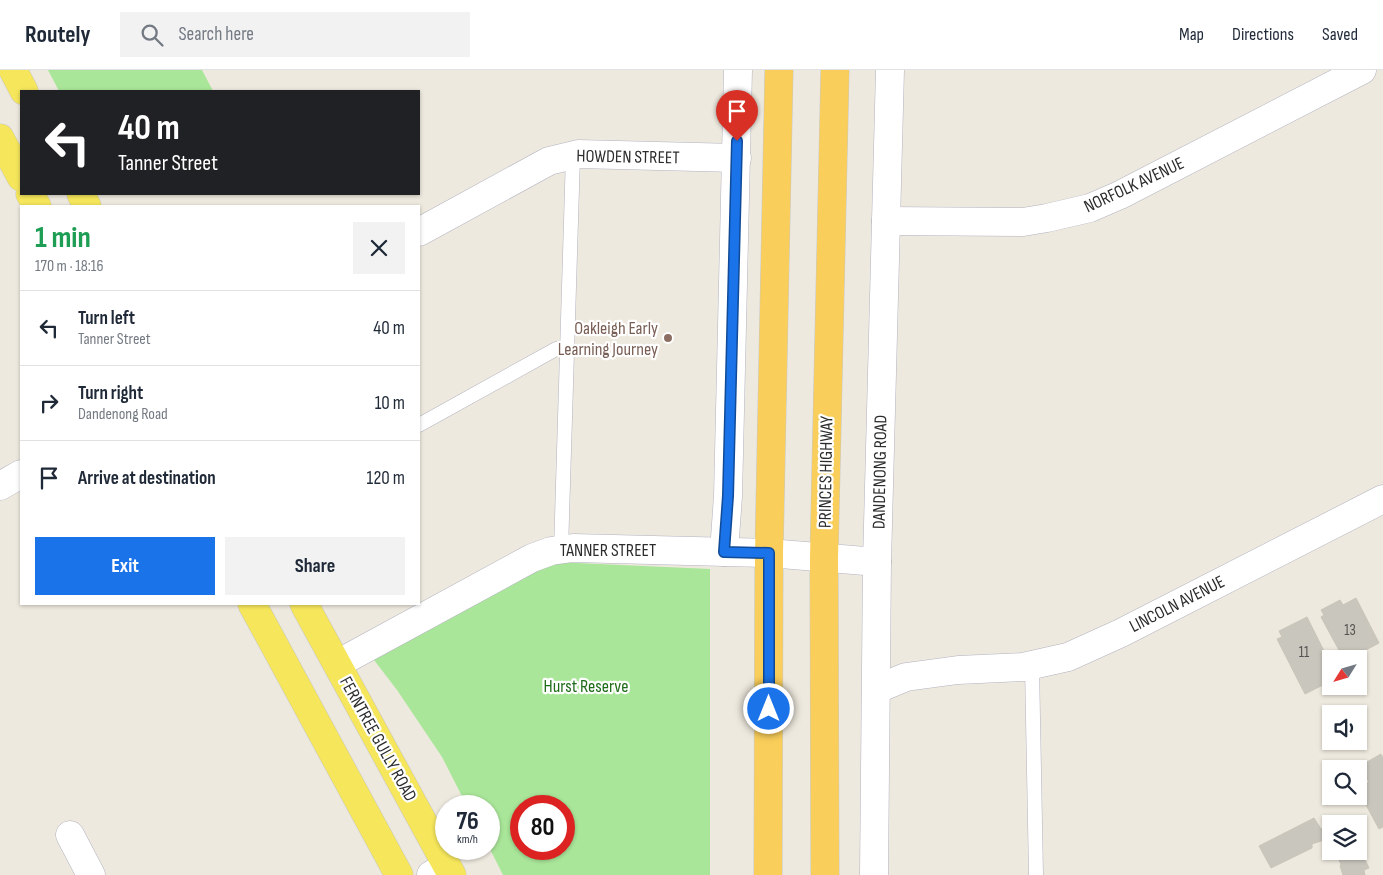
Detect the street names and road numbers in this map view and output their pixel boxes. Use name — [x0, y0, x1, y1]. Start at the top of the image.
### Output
street label: HOWDEN STREET — [576, 146, 680, 168]
street label: NORFOLK AVENUE — [1081, 153, 1187, 217]
street label: PRINCES HIGHWAY — [815, 415, 837, 528]
street label: DANDENONG ROAD — [869, 415, 891, 529]
street label: TANNER STREET — [560, 540, 656, 561]
street label: LINCOLN AVENUE — [1126, 571, 1228, 637]
street label: FERNTREE GULLY ROAD — [335, 673, 421, 805]

